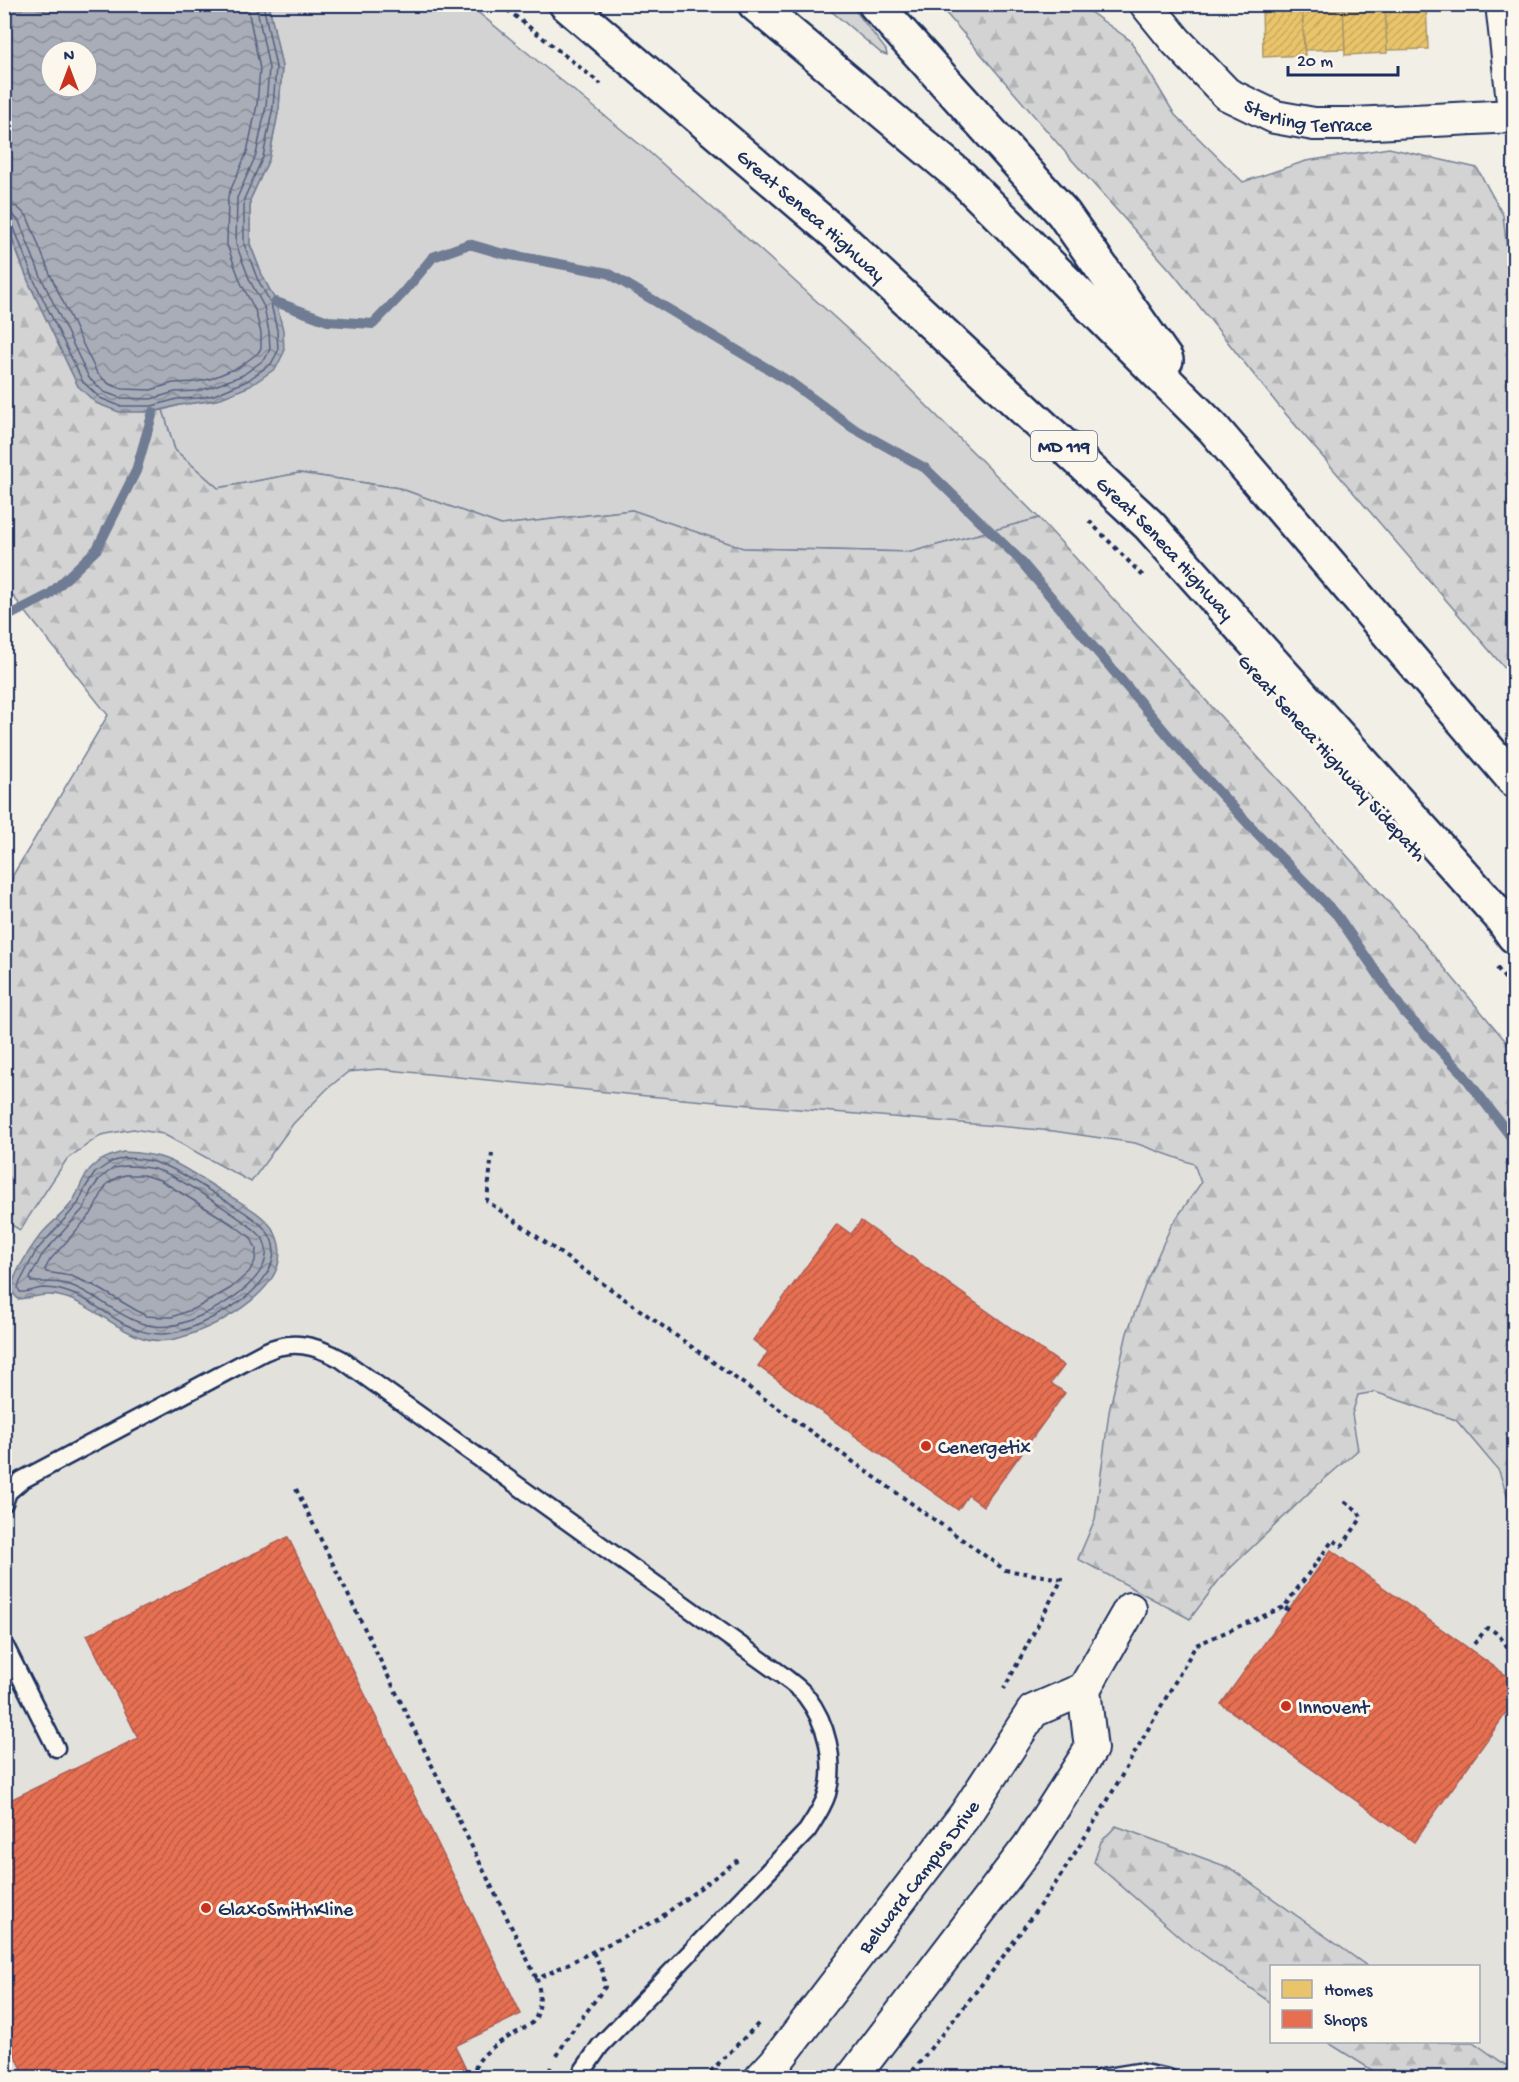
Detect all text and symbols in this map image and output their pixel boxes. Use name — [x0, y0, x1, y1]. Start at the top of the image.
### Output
north arrow — [39, 39, 99, 99]
scale bar — [1288, 39, 1398, 77]
text: N — [64, 48, 75, 67]
text: 20 m — [1297, 52, 1333, 73]
street label: Sterling Terrace — [1239, 96, 1373, 139]
street label: Great Seneca Highway — [730, 146, 889, 289]
road number: MD 119 — [1031, 431, 1097, 461]
street label: Great Seneca Highway — [1089, 473, 1237, 627]
street label: Great Seneca Highway Sidepath — [1231, 651, 1430, 868]
place label: Cenergetix — [938, 1438, 1031, 1461]
marker: Cenergetix — [919, 1439, 933, 1453]
place label: Innovent — [1298, 1698, 1371, 1721]
marker: Innovent — [1279, 1699, 1293, 1713]
street label: Belward Campus Drive — [855, 1796, 987, 1960]
place label: GlaxoSmithKline — [218, 1900, 354, 1923]
marker: GlaxoSmithKline — [199, 1901, 213, 1915]
legend — [1270, 1965, 1480, 2043]
text: Homes — [1324, 1981, 1374, 2002]
text: Shops — [1324, 2011, 1368, 2032]

